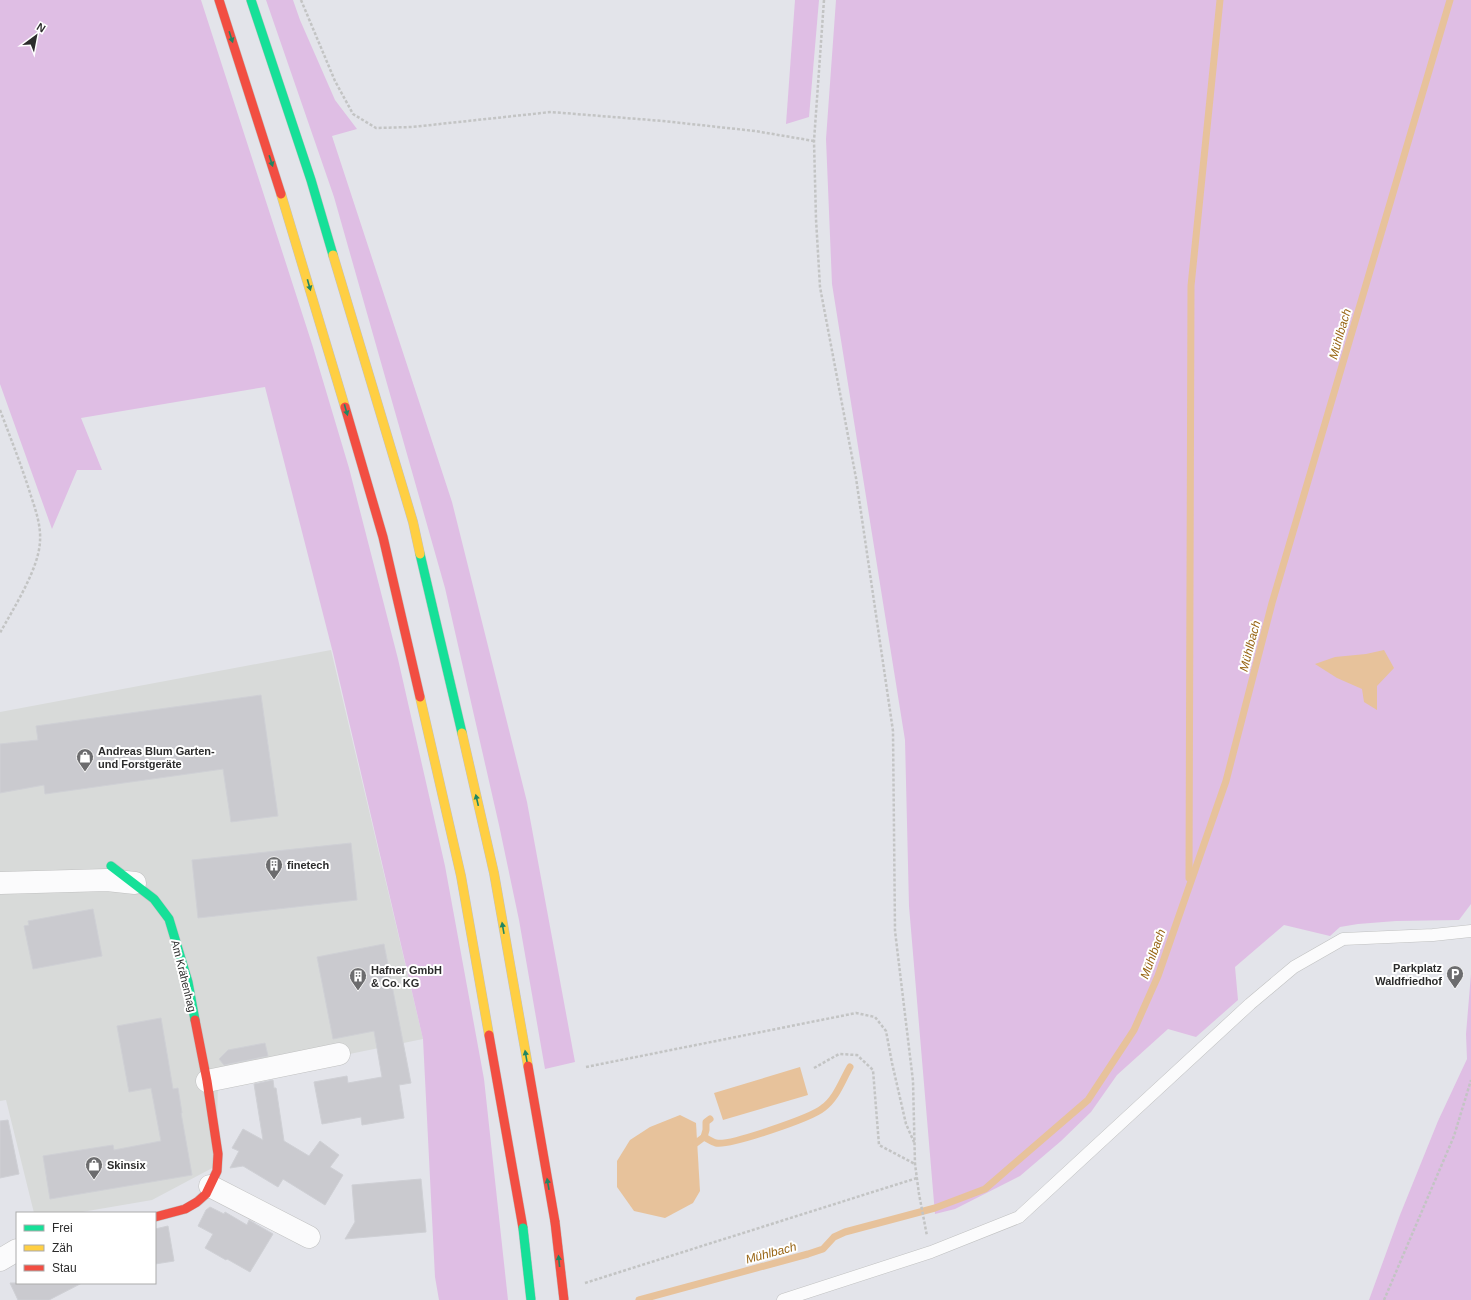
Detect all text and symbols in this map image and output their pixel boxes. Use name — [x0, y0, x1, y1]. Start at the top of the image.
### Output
north arrow — [16, 16, 56, 56]
text: N — [35, 20, 48, 35]
one-way arrow — [228, 31, 234, 43]
one-way arrow — [268, 155, 274, 167]
one-way arrow — [306, 279, 312, 291]
water label: Mühlbach — [1326, 307, 1354, 361]
one-way arrow — [343, 404, 349, 416]
water label: Mühlbach — [1237, 619, 1264, 673]
place label: Andreas Blum Garten- und Forstgeräte — [98, 745, 215, 770]
shop icon: Andreas Blum Garten- und Forstgeräte — [75, 747, 95, 772]
one-way arrow — [474, 794, 480, 806]
building icon: finetech — [264, 855, 284, 880]
place label: finetech — [287, 859, 329, 871]
one-way arrow — [500, 921, 506, 934]
water label: Mühlbach — [1138, 927, 1169, 981]
street label: Am Krähenhag — [169, 939, 199, 1013]
place label: Parkplatz Waldfriedhof — [1375, 962, 1442, 987]
place label: Hafner GmbH & Co. KG — [371, 964, 442, 989]
parking icon: Parkplatz Waldfriedhof — [1445, 964, 1465, 989]
building icon: Hafner GmbH & Co. KG — [348, 966, 368, 991]
one-way arrow — [523, 1049, 529, 1062]
shop icon: Skinsix — [84, 1155, 104, 1180]
place label: Skinsix — [107, 1159, 146, 1171]
one-way arrow — [545, 1178, 551, 1190]
legend — [16, 1212, 156, 1284]
text: Frei — [52, 1221, 73, 1235]
water label: Mühlbach — [744, 1239, 798, 1266]
text: Zäh — [52, 1241, 73, 1255]
one-way arrow — [556, 1255, 563, 1267]
text: Stau — [52, 1261, 77, 1275]

